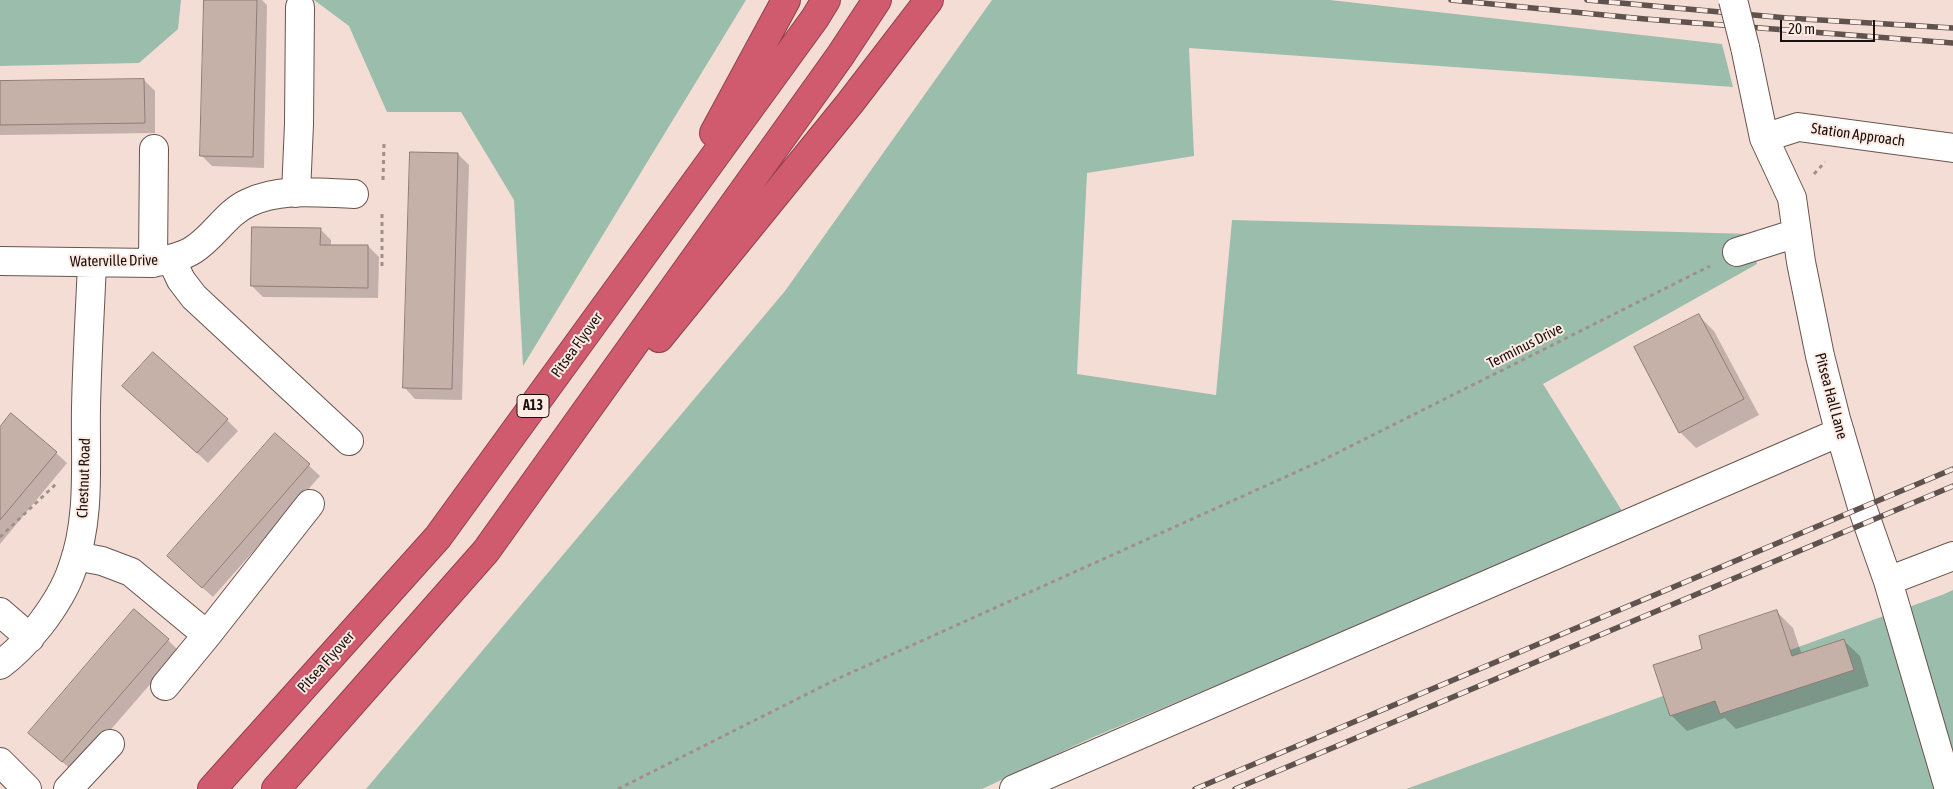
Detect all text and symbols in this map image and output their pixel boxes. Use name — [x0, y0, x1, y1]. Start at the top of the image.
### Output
scale bar — [1783, 10, 1878, 42]
text: 20 m — [1788, 20, 1815, 37]
street label: Station Approach — [1810, 120, 1906, 150]
street label: Waterville Drive — [70, 251, 158, 271]
street label: Pitsea Flyover — [547, 309, 607, 381]
street label: Terminus Drive — [1484, 319, 1566, 373]
street label: Pitsea Hall Lane — [1811, 351, 1851, 441]
road number: A13 — [517, 394, 549, 418]
street label: Chestnut Road — [74, 438, 94, 518]
street label: Pitsea Flyover — [294, 628, 358, 696]

